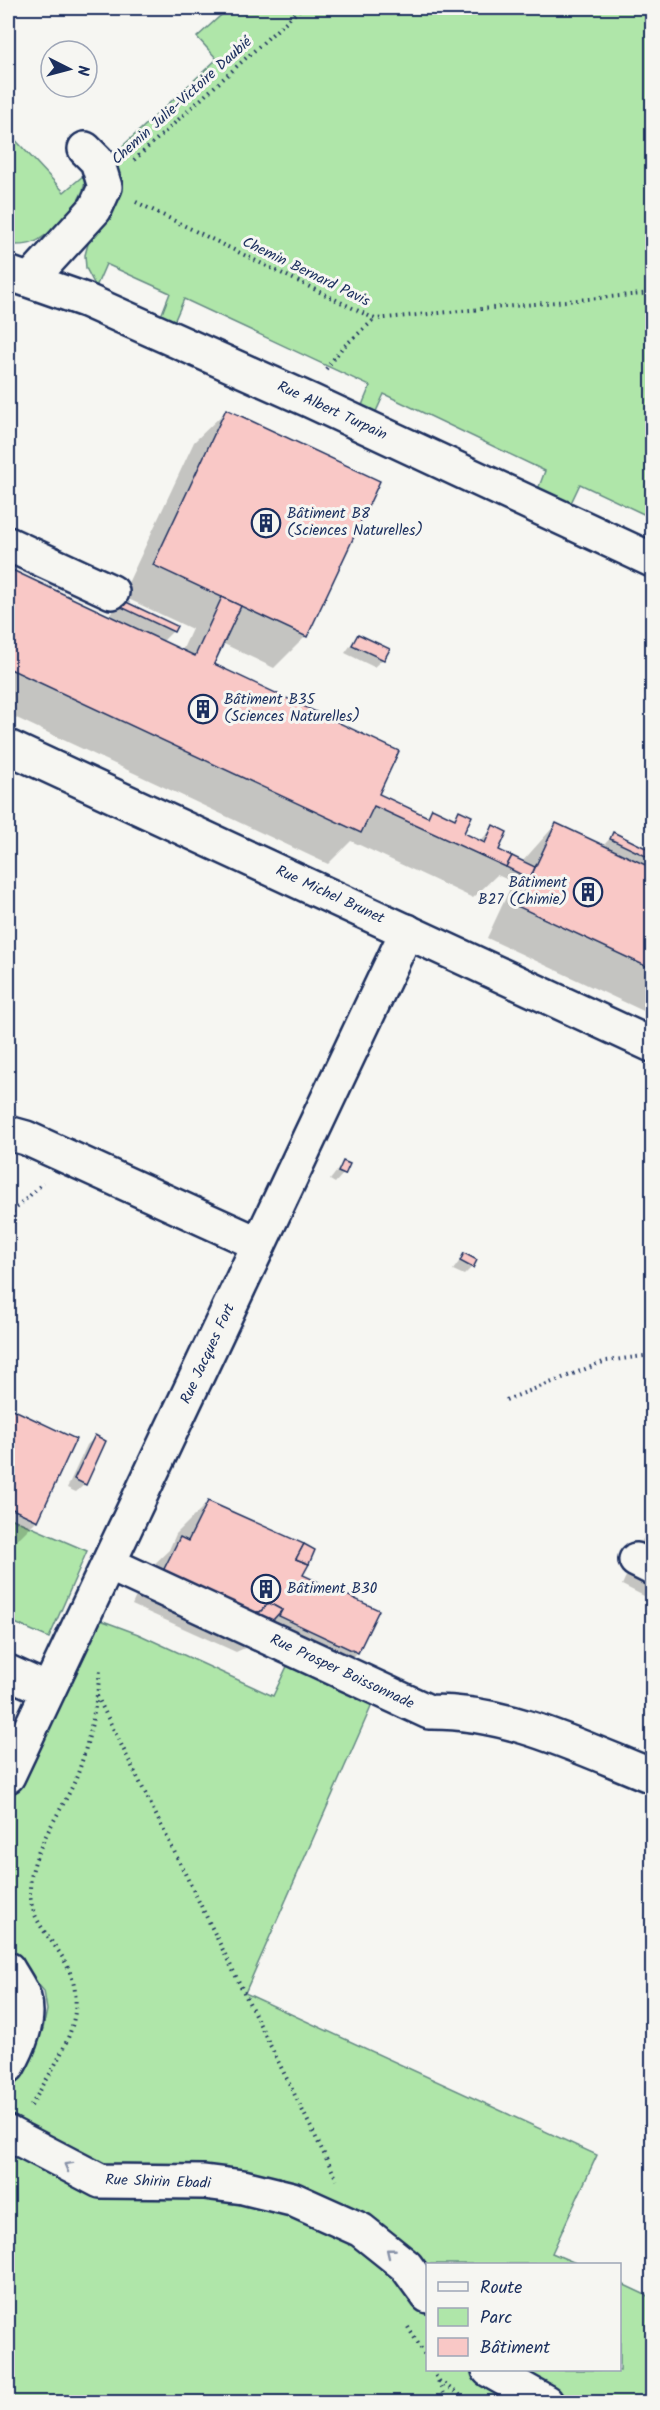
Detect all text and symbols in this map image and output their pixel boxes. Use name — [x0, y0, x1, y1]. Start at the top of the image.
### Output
street label: Chemin Julie-Victoire Daubié — [106, 30, 259, 171]
north arrow — [39, 39, 99, 99]
text: N — [69, 64, 95, 77]
street label: Chemin Bernard Pavis — [238, 231, 375, 314]
street label: Rue Albert Turpain — [273, 375, 391, 447]
place label: Bâtiment B8 (Sciences Naturelles) — [287, 502, 423, 543]
building icon: Bâtiment B8 (Sciences Naturelles) — [250, 507, 282, 539]
place label: Bâtiment B35 (Sciences Naturelles) — [224, 688, 360, 729]
building icon: Bâtiment B35 (Sciences Naturelles) — [187, 693, 219, 725]
street label: Rue Michel Brunet — [272, 859, 389, 931]
place label: Bâtiment B27 (Chimie) — [478, 871, 567, 912]
building icon: Bâtiment B27 (Chimie) — [572, 876, 604, 908]
street label: Rue Jacques Fort — [174, 1300, 242, 1408]
building icon: Bâtiment B30 — [250, 1573, 282, 1605]
place label: Bâtiment B30 — [287, 1577, 378, 1601]
street label: Rue Prosper Boissonnade — [266, 1628, 418, 1716]
one-way arrow — [63, 2162, 74, 2173]
street label: Rue Shirin Ebadi — [105, 2168, 213, 2196]
one-way arrow — [385, 2249, 396, 2260]
legend — [426, 2263, 621, 2371]
text: Route — [480, 2274, 522, 2303]
text: Parc — [480, 2304, 512, 2333]
text: Bâtiment — [480, 2334, 551, 2363]

